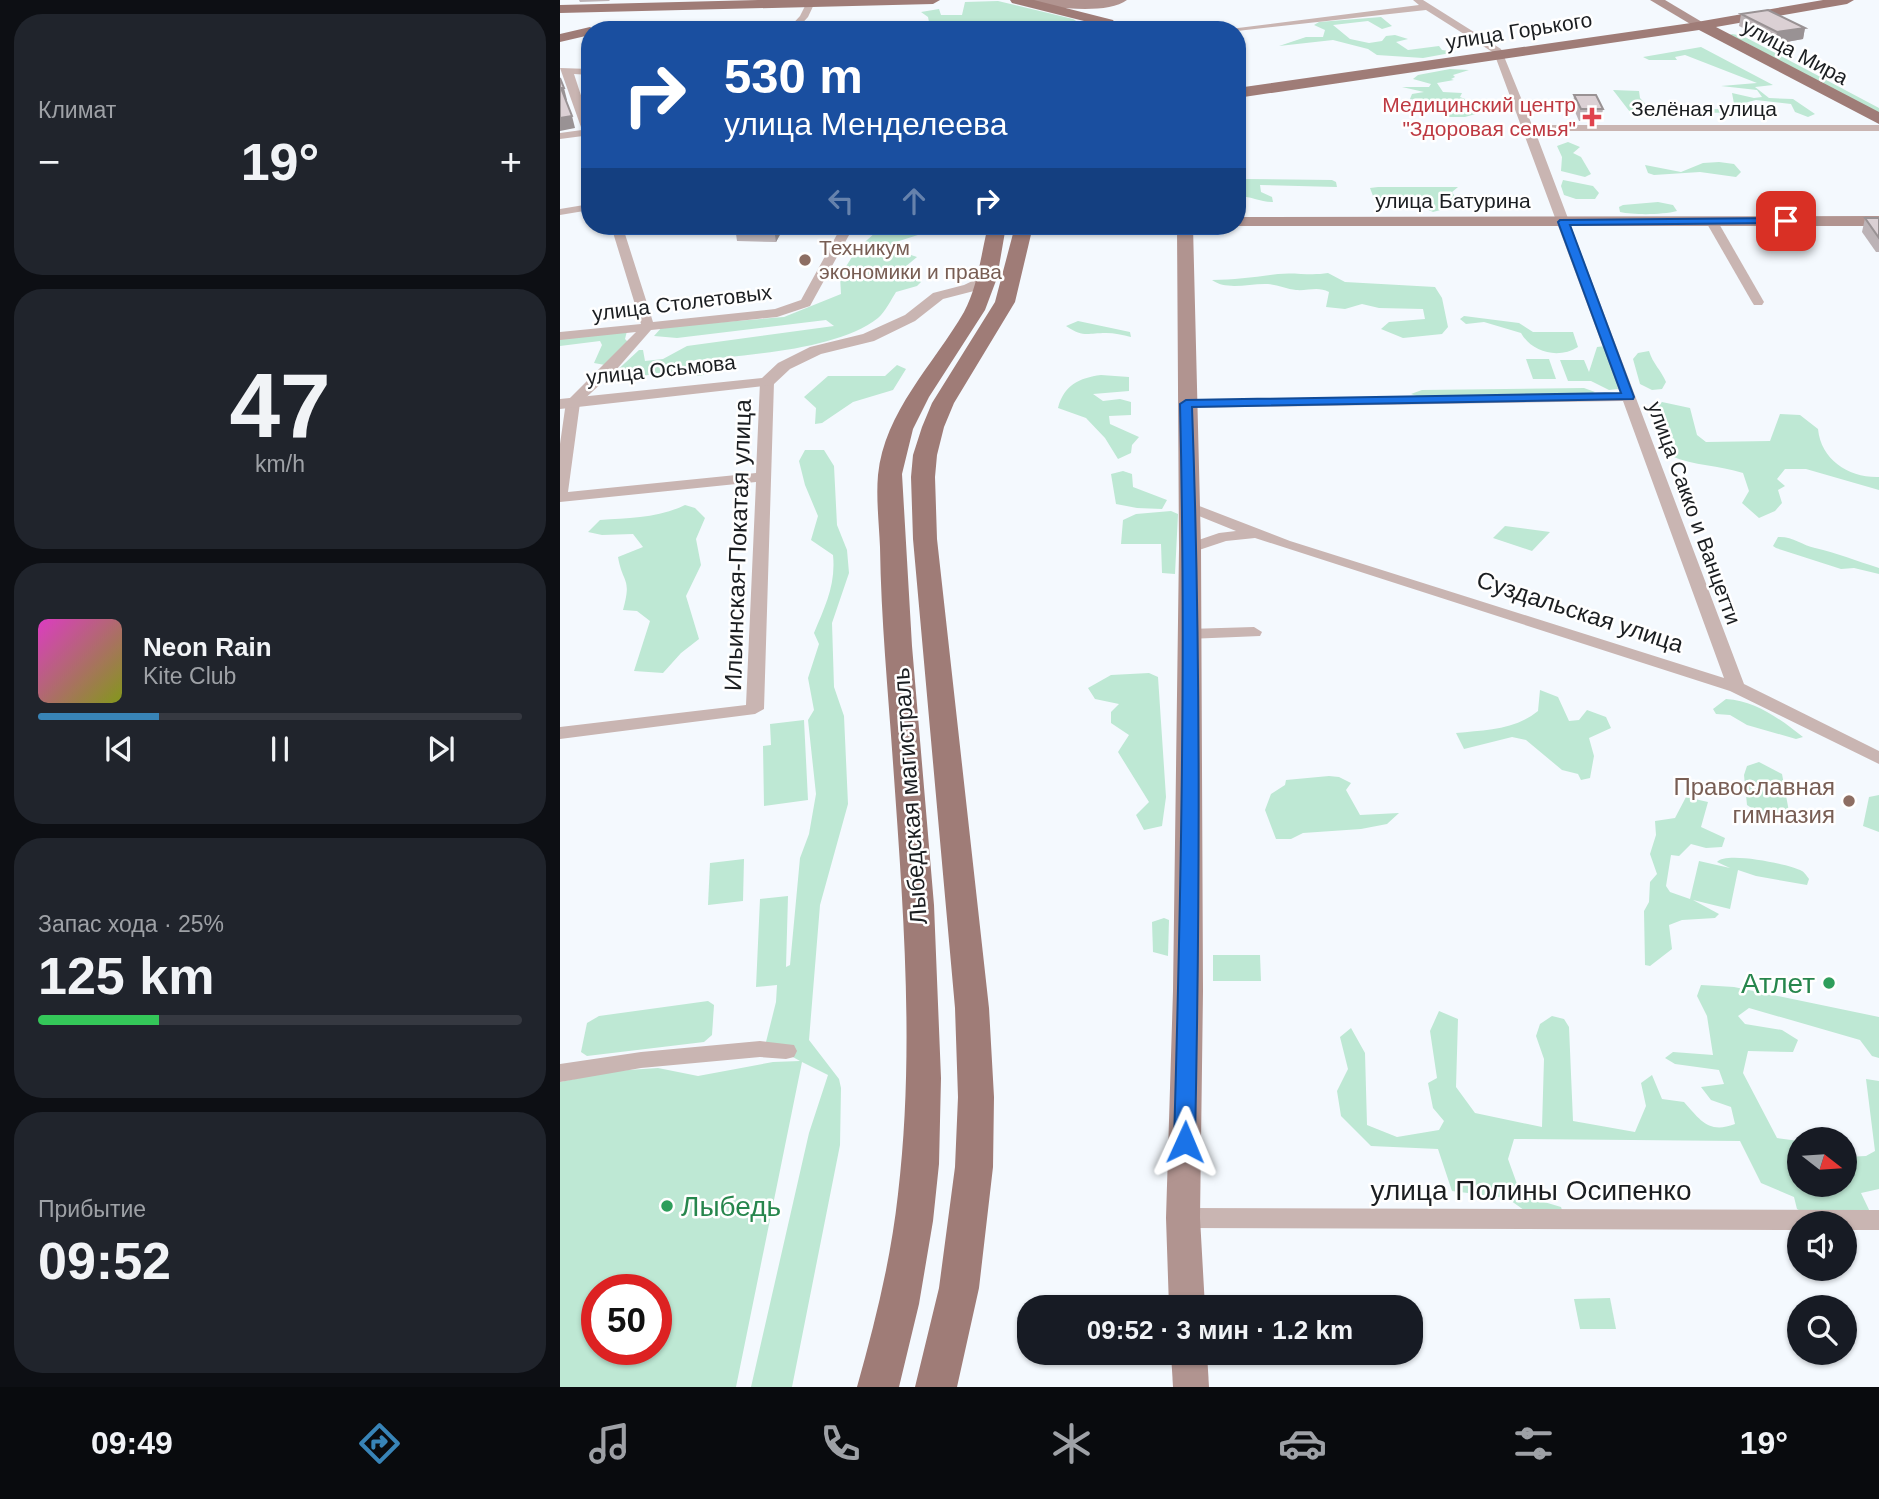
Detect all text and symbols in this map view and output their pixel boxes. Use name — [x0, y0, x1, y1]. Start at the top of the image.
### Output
street label: улица Горького — [1444, 8, 1594, 53]
street label: улица Мира — [1739, 14, 1852, 89]
icon: right — [609, 49, 700, 140]
text: 530 m — [724, 49, 863, 103]
place label: Медицинский центр "Здоровая семья" — [1382, 93, 1576, 140]
text: Климат — [38, 97, 116, 123]
street label: Зелёная улица — [1631, 97, 1777, 120]
text: улица Менделеева — [724, 106, 1007, 142]
marker: Медицинский центр "Здоровая семья" — [1582, 107, 1602, 127]
text: 19° — [241, 133, 319, 191]
text: − — [38, 141, 60, 183]
text: + — [500, 141, 522, 183]
icon: left — [822, 182, 860, 220]
icon: ahead — [895, 182, 933, 220]
icon: right — [968, 182, 1006, 220]
street label: улица Батурина — [1375, 189, 1531, 212]
pin — [1756, 191, 1816, 251]
icon: arrive — [1767, 202, 1805, 240]
place label: Техникум экономики и права — [819, 236, 1002, 283]
marker: Техникум экономики и права — [797, 252, 813, 268]
street label: улица Столетовых — [591, 280, 773, 325]
street label: улица Осьмова — [585, 350, 737, 389]
text: 47 — [229, 355, 331, 456]
street label: Ильинская-Покатая улица — [719, 398, 756, 691]
street label: улица Сакко и Ванцетти — [1643, 398, 1746, 627]
text: km/h — [255, 451, 305, 477]
street label: Суздальская улица — [1473, 565, 1688, 658]
text: Neon Rain — [143, 632, 272, 662]
text: Kite Club — [143, 663, 236, 689]
street label: Лыбедская магистраль — [887, 667, 932, 925]
icon: previous — [100, 730, 138, 768]
icon: pause — [261, 730, 299, 768]
icon: next — [422, 730, 460, 768]
place label: Православная гимназия — [1674, 773, 1835, 828]
marker: Православная гимназия — [1841, 793, 1857, 809]
text: Запас хода · 25% — [38, 911, 224, 937]
text: 125 km — [38, 947, 214, 1005]
place label: Атлет — [1741, 968, 1815, 999]
marker: Атлет — [1821, 975, 1837, 991]
position arrow — [1148, 1105, 1222, 1179]
north arrow — [1787, 1127, 1857, 1197]
map controls — [1787, 1127, 1857, 1365]
street label: улица Полины Осипенко — [1371, 1175, 1691, 1206]
place label: Лыбедь — [681, 1191, 781, 1222]
text: Прибытие — [38, 1196, 146, 1222]
marker: Лыбедь — [659, 1198, 675, 1214]
button: sound — [1787, 1211, 1857, 1281]
text: 09:52 — [38, 1232, 171, 1290]
speed limit sign: 50 — [581, 1274, 672, 1365]
button: search — [1787, 1295, 1857, 1365]
text: 09:52 · 3 мин · 1.2 km — [1087, 1315, 1353, 1345]
icon: directions — [355, 1419, 404, 1468]
icon: music — [585, 1419, 634, 1468]
icon: phone — [816, 1419, 865, 1468]
icon: climate — [1047, 1419, 1096, 1468]
icon: car — [1278, 1419, 1327, 1468]
icon: filters — [1509, 1419, 1558, 1468]
text: 09:49 — [91, 1425, 173, 1461]
text: 19° — [1740, 1425, 1788, 1461]

